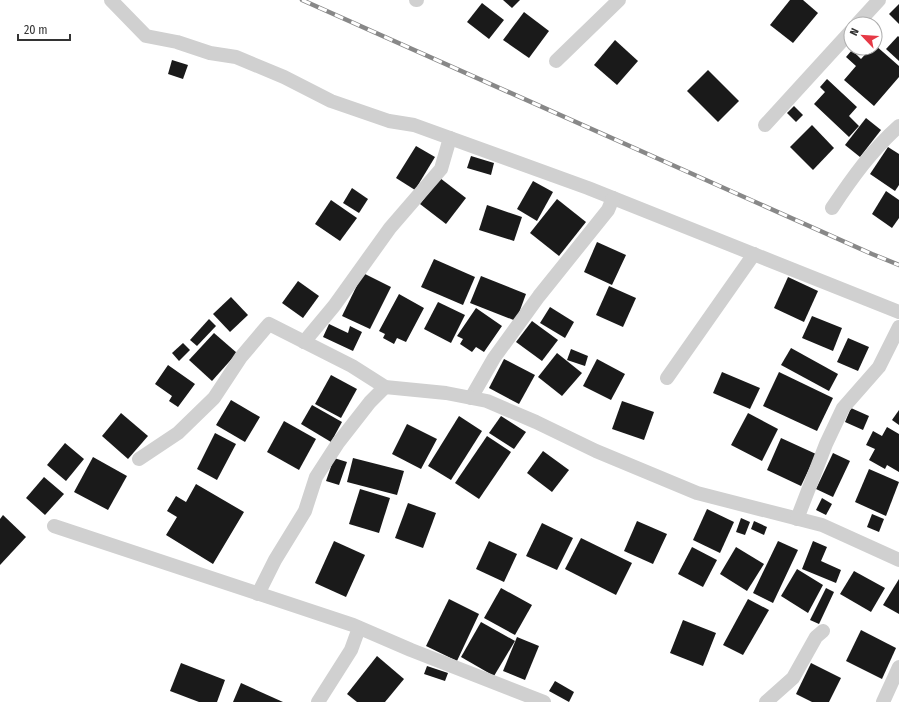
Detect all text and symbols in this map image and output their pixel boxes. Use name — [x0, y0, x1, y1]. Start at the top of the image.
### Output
scale bar — [18, 16, 70, 42]
north arrow — [843, 16, 883, 56]
text: 20 m — [24, 23, 48, 37]
text: N — [847, 26, 862, 38]

